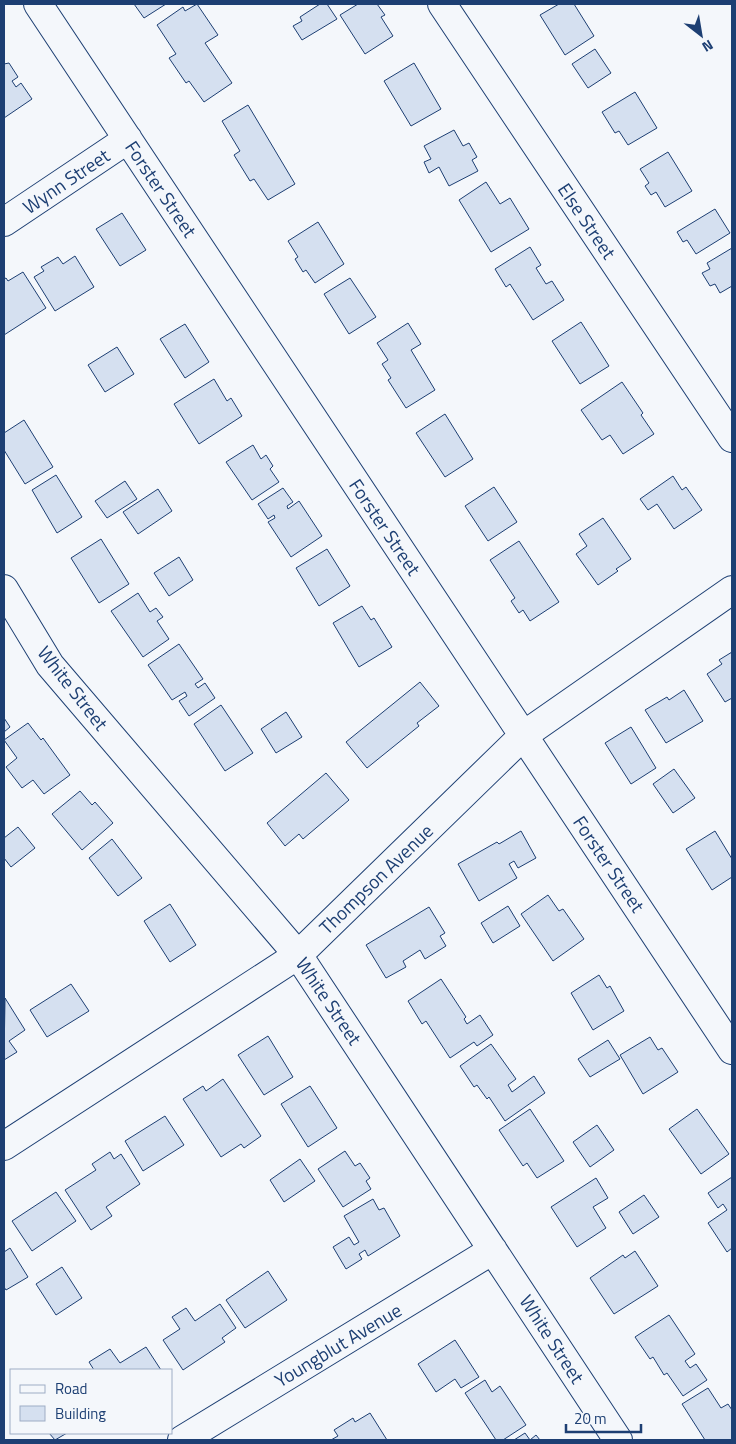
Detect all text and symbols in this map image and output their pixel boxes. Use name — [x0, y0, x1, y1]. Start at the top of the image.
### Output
north arrow — [676, 10, 726, 60]
text: N — [698, 35, 718, 58]
street label: Forster Street — [118, 135, 205, 243]
street label: Wynn Street — [16, 141, 115, 220]
street label: Else Street — [551, 177, 624, 265]
street label: Forster Street — [342, 473, 429, 581]
street label: White Street — [31, 639, 116, 737]
street label: Forster Street — [566, 810, 653, 918]
street label: Thompson Avenue — [312, 817, 439, 941]
street label: White Street — [289, 951, 370, 1051]
street label: White Street — [513, 1289, 592, 1389]
street label: Youngblut Avenue — [269, 1295, 407, 1394]
legend — [10, 1369, 172, 1434]
text: Road — [55, 1377, 87, 1400]
text: Building — [55, 1402, 106, 1425]
scale bar — [566, 1402, 641, 1434]
text: 20 m — [574, 1407, 607, 1430]

